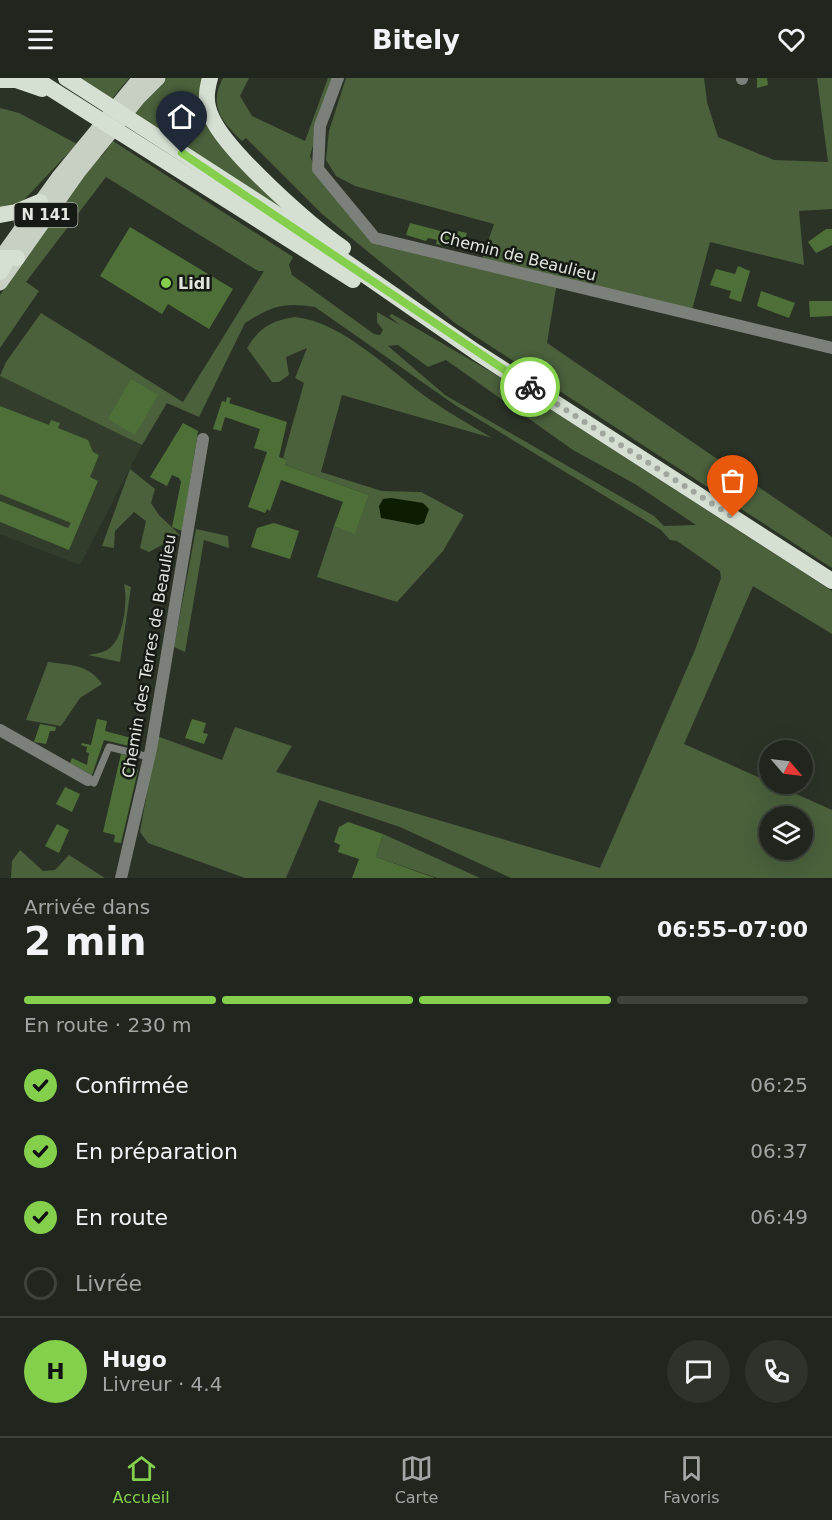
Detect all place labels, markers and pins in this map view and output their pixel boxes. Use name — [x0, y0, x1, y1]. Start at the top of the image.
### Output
pin — [156, 91, 207, 153]
place label: Lidl — [178, 274, 211, 293]
marker: Lidl — [159, 276, 173, 290]
pin — [707, 455, 758, 517]

